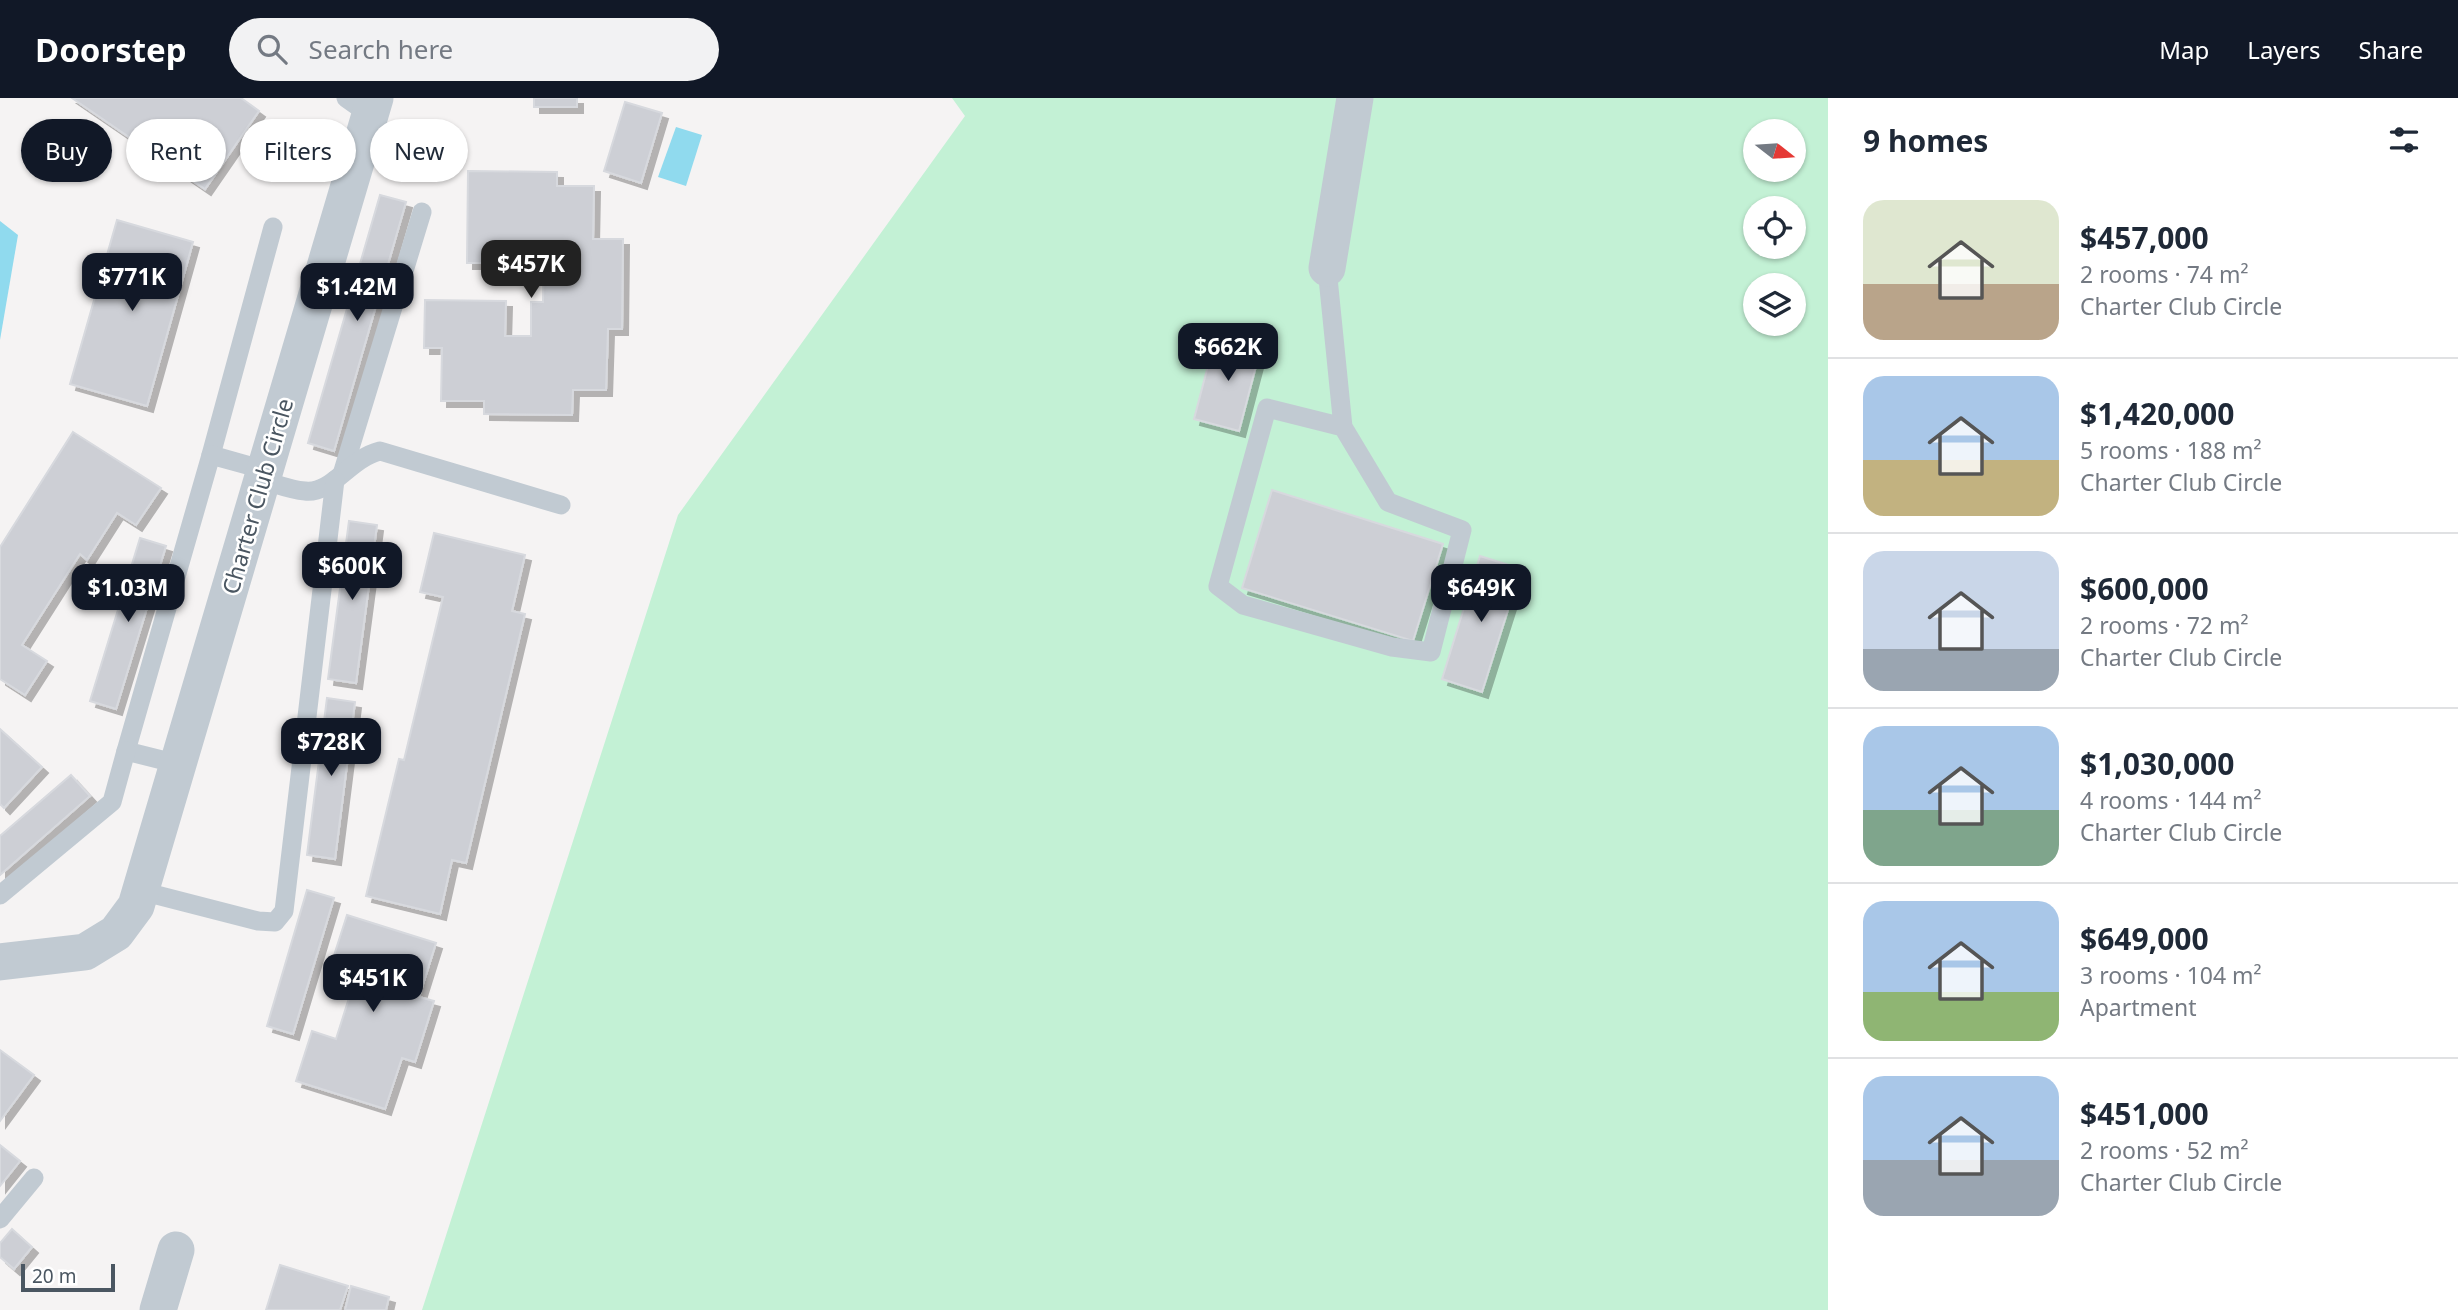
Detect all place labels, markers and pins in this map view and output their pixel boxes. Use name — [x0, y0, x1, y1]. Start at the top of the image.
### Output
pin: $457K — [482, 240, 580, 300]
pin: $771K — [83, 254, 181, 313]
pin: $1.42M — [300, 264, 414, 323]
pin: $662K — [1179, 324, 1277, 383]
pin: $600K — [303, 542, 401, 602]
pin: $1.03M — [71, 564, 185, 624]
pin: $649K — [1432, 564, 1530, 624]
pin: $728K — [282, 718, 380, 778]
pin: $451K — [324, 954, 422, 1014]

